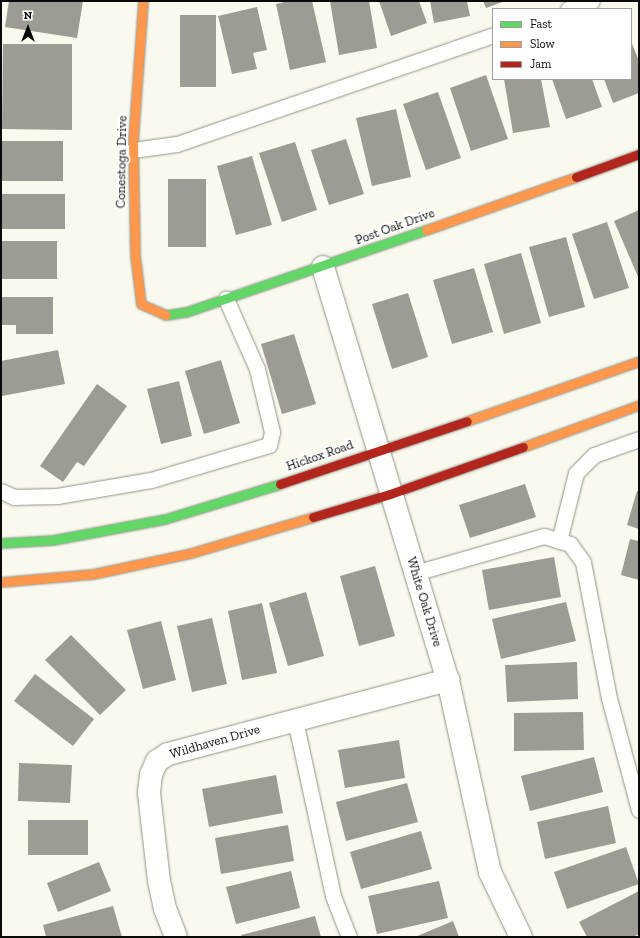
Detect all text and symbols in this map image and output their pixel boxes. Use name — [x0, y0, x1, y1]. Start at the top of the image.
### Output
north arrow — [8, 8, 48, 48]
legend — [492, 8, 632, 80]
text: N — [24, 9, 32, 22]
text: Fast — [530, 17, 552, 31]
text: Slow — [530, 37, 555, 51]
text: Jam — [530, 57, 551, 71]
street label: Conestoga Drive — [113, 115, 131, 209]
street label: Post Oak Drive — [353, 205, 437, 249]
street label: Hickox Road — [284, 437, 356, 475]
street label: White Oak Drive — [403, 555, 445, 649]
street label: Wildhaven Drive — [168, 722, 262, 762]

